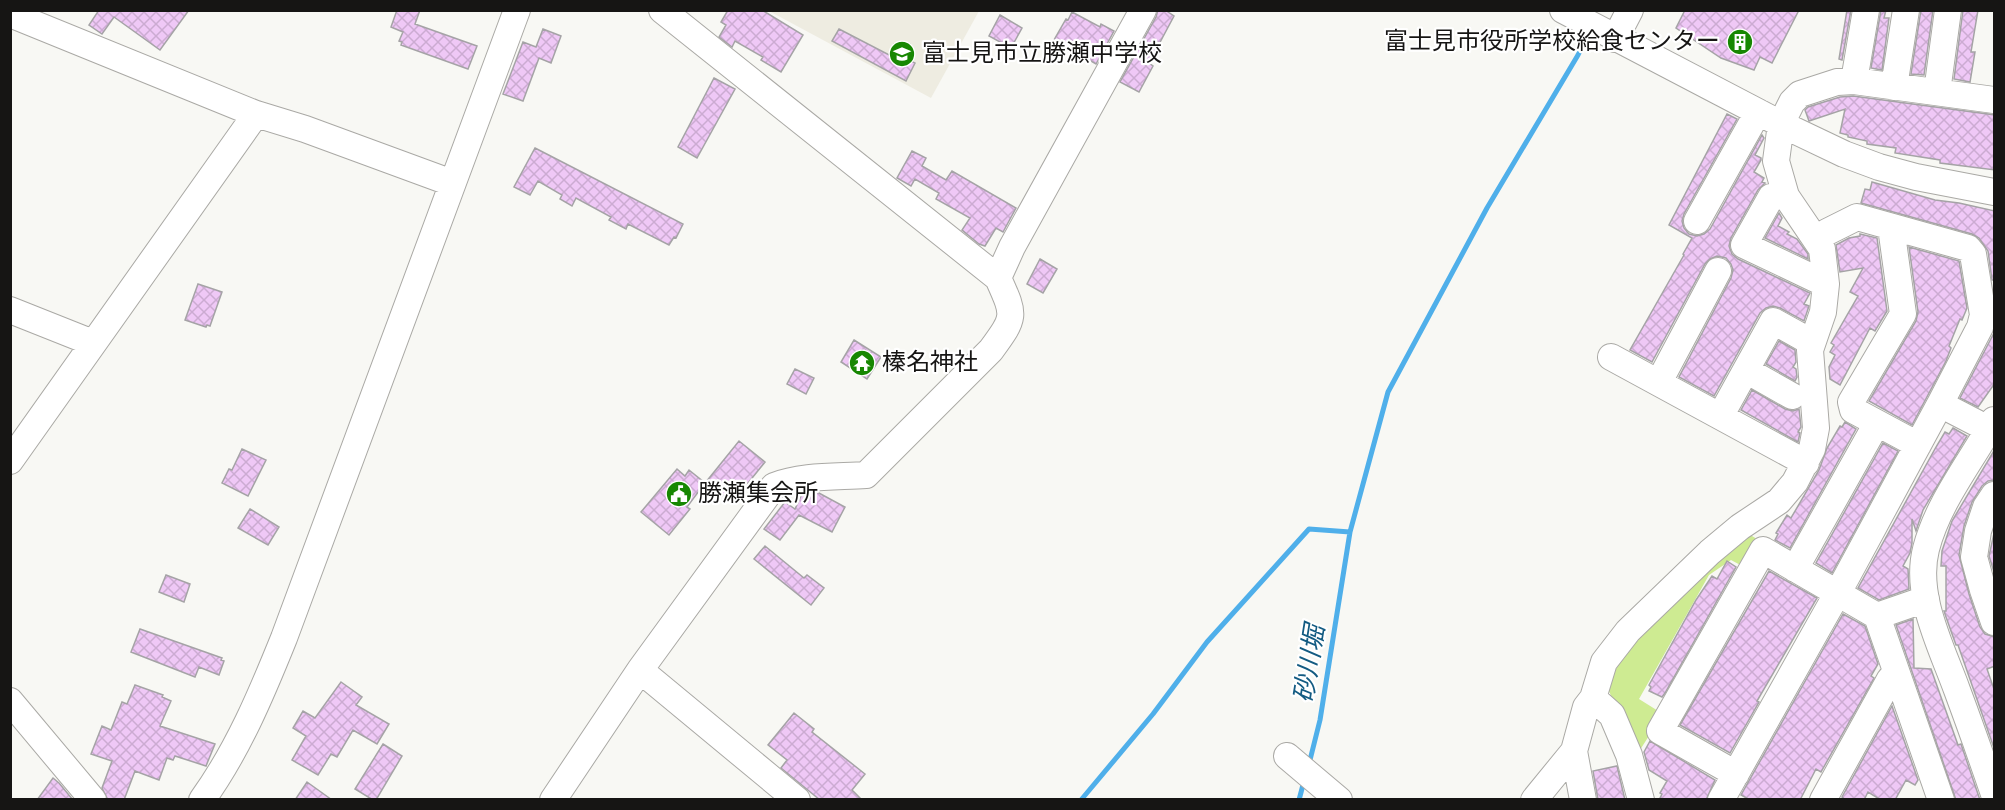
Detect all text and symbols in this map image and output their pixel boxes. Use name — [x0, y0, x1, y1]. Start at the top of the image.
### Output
place label: 富士見市役所学校給食センター — [1384, 24, 1720, 60]
building icon: 富士見市役所学校給食センター — [1725, 27, 1755, 57]
place label: 富士見市立勝瀬中学校 — [922, 36, 1162, 72]
school or university icon: 富士見市立勝瀬中学校 — [887, 39, 917, 69]
place label: 榛名神社 — [882, 345, 978, 381]
temple icon: 榛名神社 — [847, 348, 877, 378]
place label: 勝瀬集会所 — [698, 476, 818, 512]
public building icon: 勝瀬集会所 — [664, 479, 694, 509]
water label: 砂川堀 — [1284, 618, 1336, 706]

